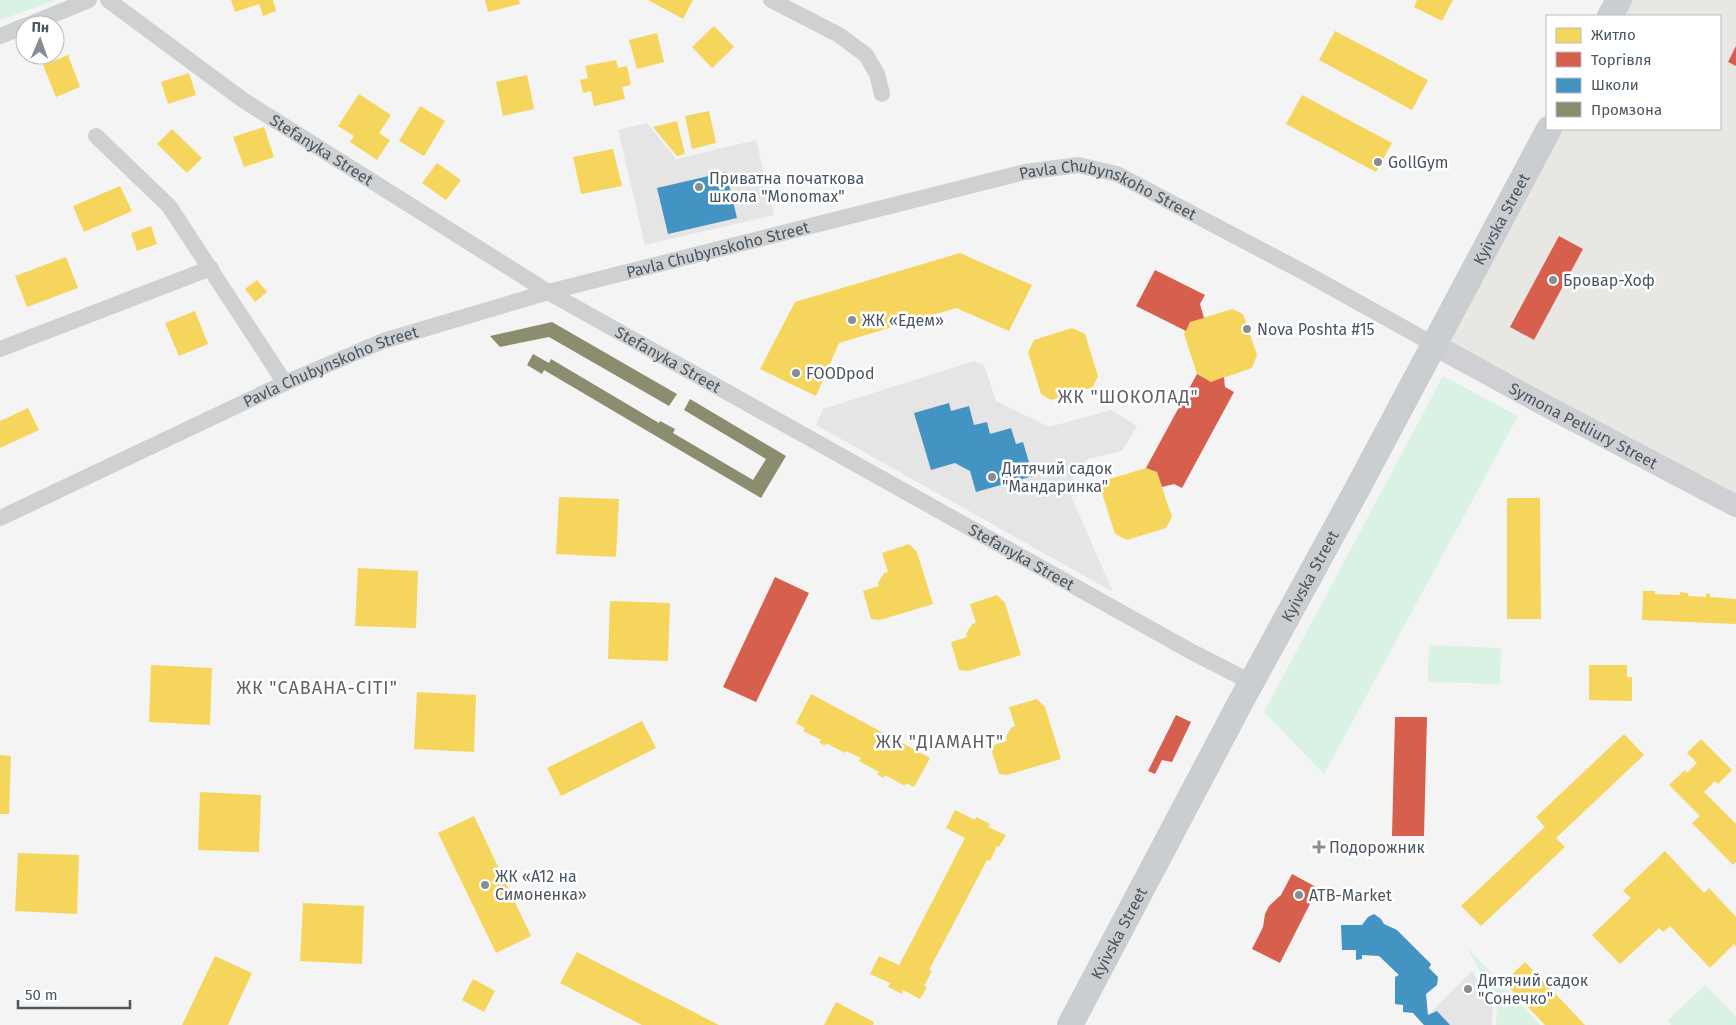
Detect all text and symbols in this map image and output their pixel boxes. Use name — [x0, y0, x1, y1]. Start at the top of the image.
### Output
north arrow — [15, 15, 65, 65]
legend — [1546, 15, 1721, 130]
text: Пн — [31, 19, 49, 36]
text: Житло — [1591, 26, 1636, 44]
text: Торгівля — [1591, 51, 1651, 69]
text: Школи — [1591, 76, 1639, 94]
text: Промзона — [1591, 101, 1662, 119]
street label: Stefanyka Street — [267, 110, 377, 189]
place label: GollGym — [1388, 153, 1449, 172]
street label: Pavla Chubynskoho Street — [1017, 155, 1200, 224]
marker: GollGym — [1372, 156, 1384, 168]
place label: Приватна початкова школа "Monomax" — [709, 169, 864, 206]
street label: Kyivska Street — [1469, 170, 1533, 268]
marker: Приватна початкова школа "Monomax" — [693, 181, 705, 193]
street label: Pavla Chubynskoho Street — [624, 217, 811, 281]
place label: Бровар-Хоф — [1563, 271, 1655, 290]
marker: Бровар-Хоф — [1547, 274, 1559, 286]
place label: ЖК «Едем» — [862, 311, 944, 330]
marker: ЖК «Едем» — [846, 314, 858, 326]
place label: Nova Poshta #15 — [1257, 320, 1375, 339]
street label: Pavla Chubynskoho Street — [240, 322, 420, 411]
street label: Stefanyka Street — [612, 322, 725, 396]
marker: Nova Poshta #15 — [1241, 323, 1253, 335]
place label: FOODpod — [806, 364, 874, 383]
marker: FOODpod — [790, 367, 802, 379]
street label: Symona Petliury Street — [1506, 378, 1661, 473]
district label: ЖК "ШОКОЛАД" — [1057, 386, 1199, 408]
place label: Дитячий садок "Мандаринка" — [1001, 459, 1113, 496]
marker: Дитячий садок "Мандаринка" — [986, 471, 998, 483]
street label: Stefanyka Street — [965, 520, 1078, 594]
street label: Kyivska Street — [1277, 527, 1342, 625]
district label: ЖК "САВАНА-СІТІ" — [236, 677, 398, 699]
district label: ЖК "ДІАМАНТ" — [876, 731, 1004, 753]
place label: Подорожник — [1329, 838, 1426, 857]
marker: Подорожник — [1313, 841, 1325, 853]
place label: ЖК «А12 на Симоненка» — [495, 867, 587, 904]
marker: ЖК «А12 на Симоненка» — [479, 879, 491, 891]
street label: Kyivska Street — [1087, 884, 1151, 982]
place label: ATB-Market — [1309, 886, 1392, 905]
marker: ATB-Market — [1293, 889, 1305, 901]
place label: Дитячий садок "Сонечко" — [1477, 971, 1589, 1008]
scale bar — [18, 978, 130, 1010]
marker: Дитячий садок "Сонечко" — [1462, 983, 1474, 995]
text: 50 m — [25, 986, 58, 1004]

